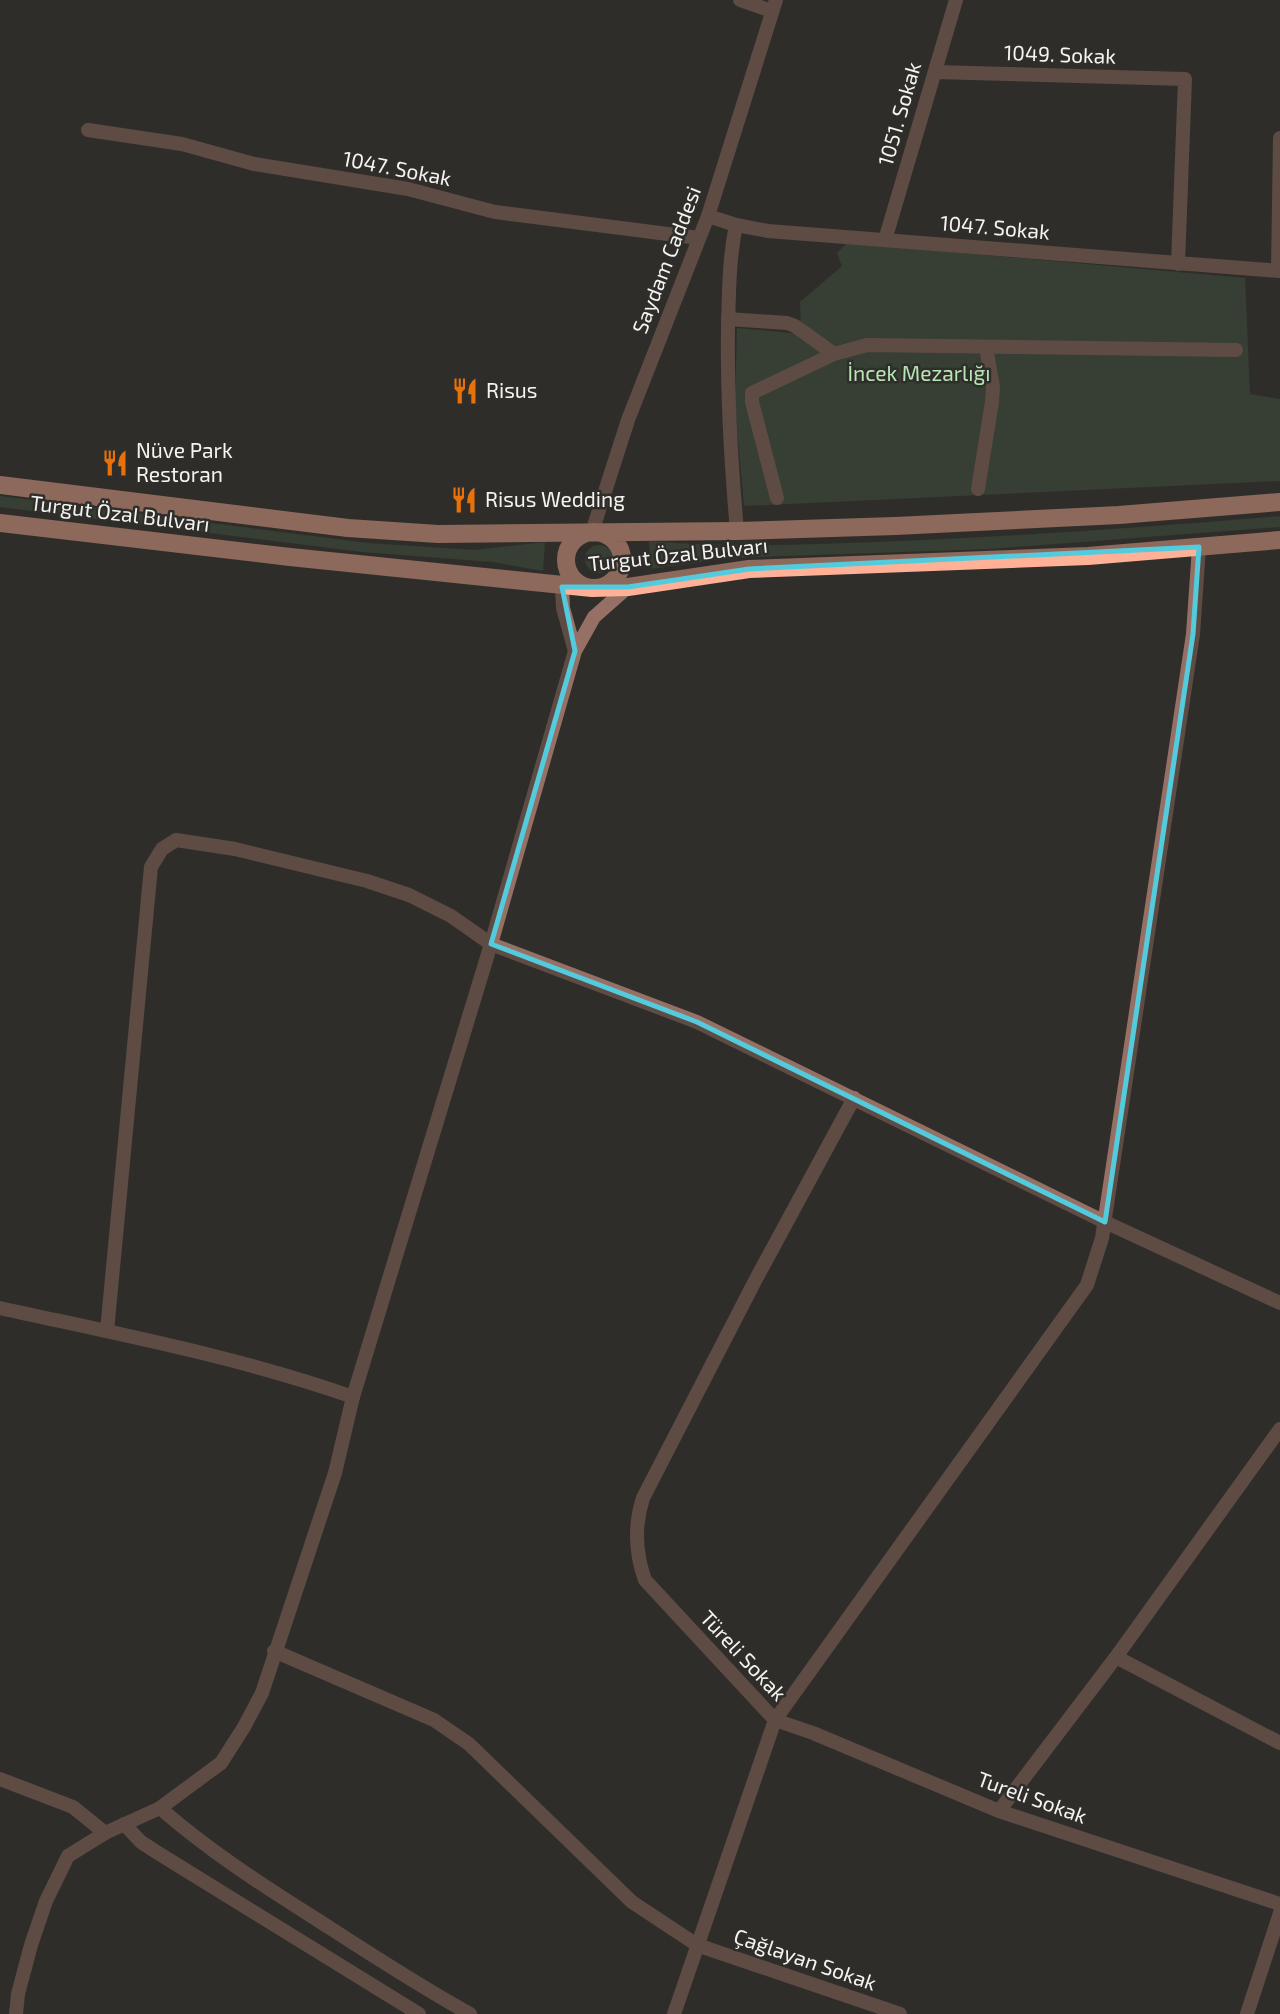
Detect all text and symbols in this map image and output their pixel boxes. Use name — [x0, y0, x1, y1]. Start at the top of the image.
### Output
street label: 1049. Sokak — [1004, 39, 1117, 68]
street label: 1051. Sokak — [872, 59, 925, 168]
street label: 1047. Sokak — [341, 145, 454, 190]
street label: Saydam Caddesi — [626, 182, 705, 337]
street label: 1047. Sokak — [939, 209, 1051, 244]
park label: İncek Mezarlığı — [847, 360, 991, 385]
restaurant icon: Risus — [450, 376, 480, 406]
place label: Risus — [486, 377, 538, 402]
place label: Nüve Park Restoran — [136, 437, 233, 486]
restaurant icon: Nüve Park Restoran — [100, 448, 130, 478]
restaurant icon: Risus Wedding — [449, 485, 479, 515]
place label: Risus Wedding — [485, 486, 625, 511]
street label: Turgut Özal Bulvarı — [29, 489, 211, 536]
street label: Turgut Özal Bulvarı — [587, 532, 769, 575]
street label: Türeli Sokak — [696, 1605, 792, 1706]
street label: Tureli Sokak — [974, 1765, 1091, 1828]
street label: Çağlayan Sokak — [730, 1923, 880, 1997]

